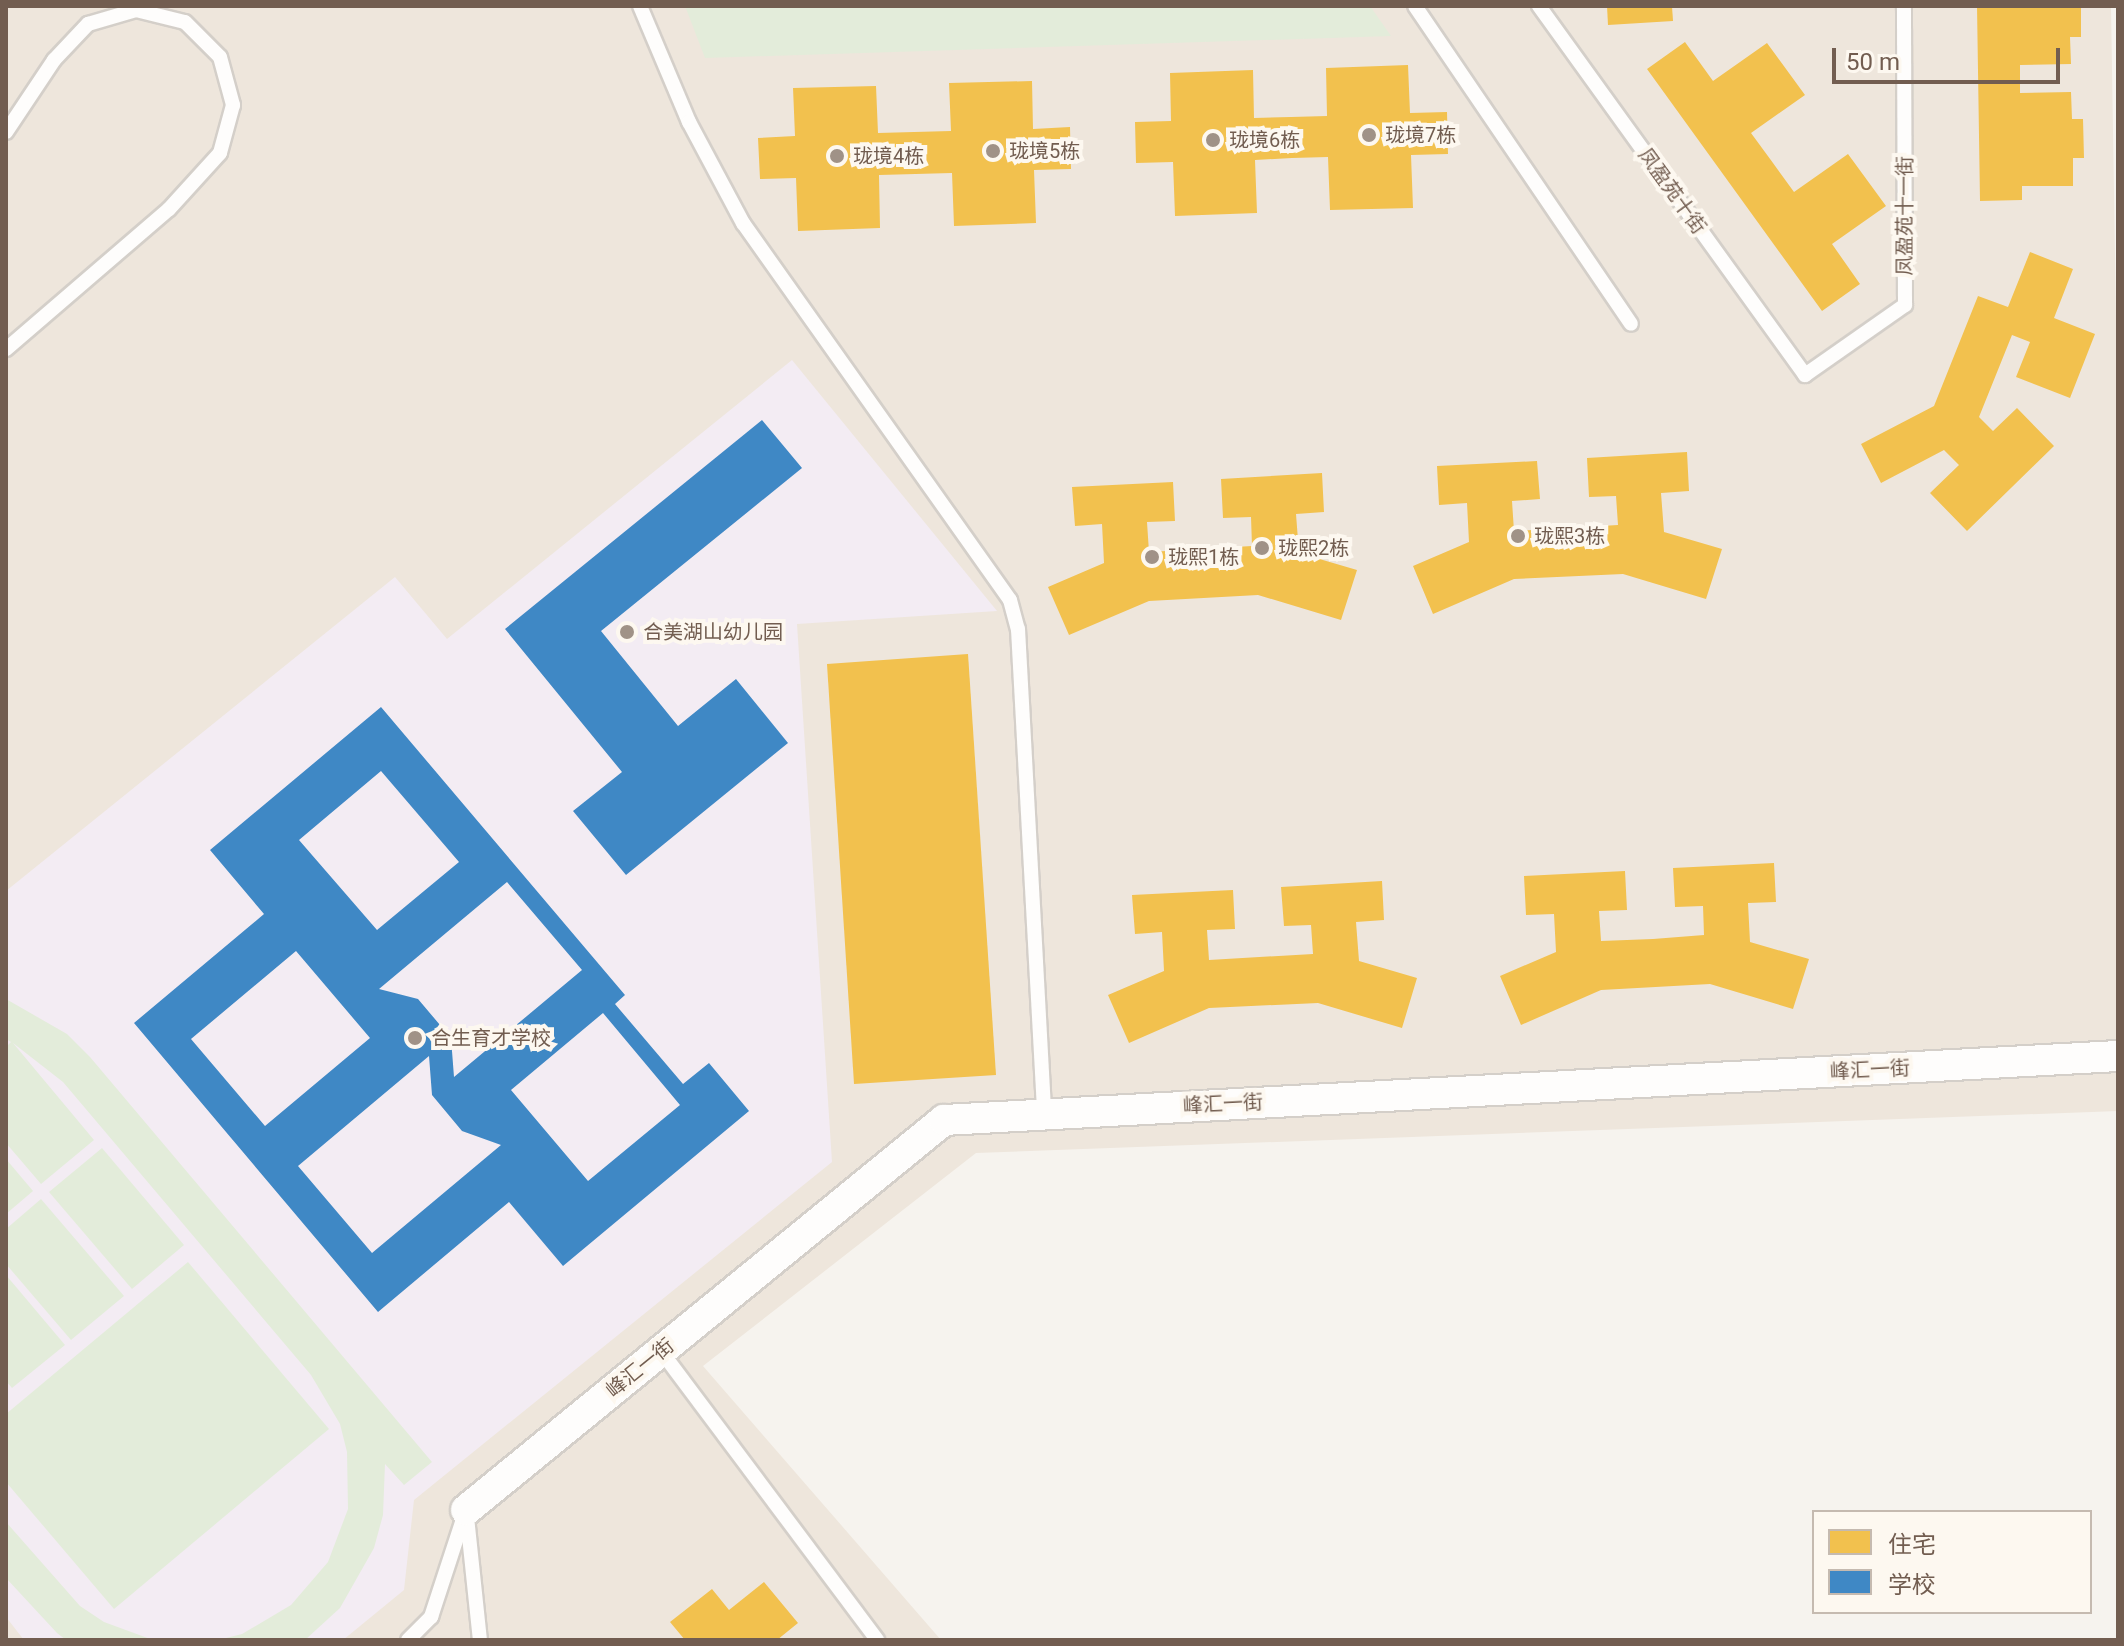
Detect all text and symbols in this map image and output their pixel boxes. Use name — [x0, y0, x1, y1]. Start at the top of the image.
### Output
scale bar — [1836, 32, 2064, 82]
text: 50 m — [1846, 48, 1900, 76]
place label: 珑境7栋 — [1385, 123, 1456, 147]
marker: 珑境7栋 — [1360, 126, 1378, 144]
place label: 珑境6栋 — [1229, 128, 1300, 152]
marker: 珑境6栋 — [1204, 131, 1222, 149]
place label: 珑境5栋 — [1009, 139, 1080, 163]
marker: 珑境5栋 — [984, 142, 1002, 160]
street label: 凤盈苑十街 — [1633, 143, 1711, 239]
place label: 珑境4栋 — [853, 144, 924, 168]
marker: 珑境4栋 — [828, 147, 846, 165]
street label: 凤盈苑十一街 — [1893, 156, 1917, 276]
place label: 珑熙3栋 — [1534, 524, 1605, 548]
marker: 珑熙3栋 — [1509, 527, 1527, 545]
place label: 珑熙2栋 — [1278, 536, 1349, 560]
marker: 珑熙2栋 — [1253, 539, 1271, 557]
place label: 珑熙1栋 — [1168, 545, 1239, 569]
marker: 珑熙1栋 — [1143, 548, 1161, 566]
place label: 合美湖山幼儿园 — [643, 620, 783, 644]
marker: 合美湖山幼儿园 — [618, 623, 636, 641]
place label: 合生育才学校 — [431, 1026, 551, 1050]
marker: 合生育才学校 — [406, 1029, 424, 1047]
street label: 峰汇一街 — [1829, 1056, 1911, 1084]
street label: 峰汇一街 — [1182, 1090, 1264, 1118]
street label: 峰汇一街 — [601, 1334, 679, 1402]
legend — [1812, 1510, 2092, 1614]
text: 住宅 — [1888, 1531, 1936, 1559]
text: 学校 — [1888, 1571, 1936, 1599]

